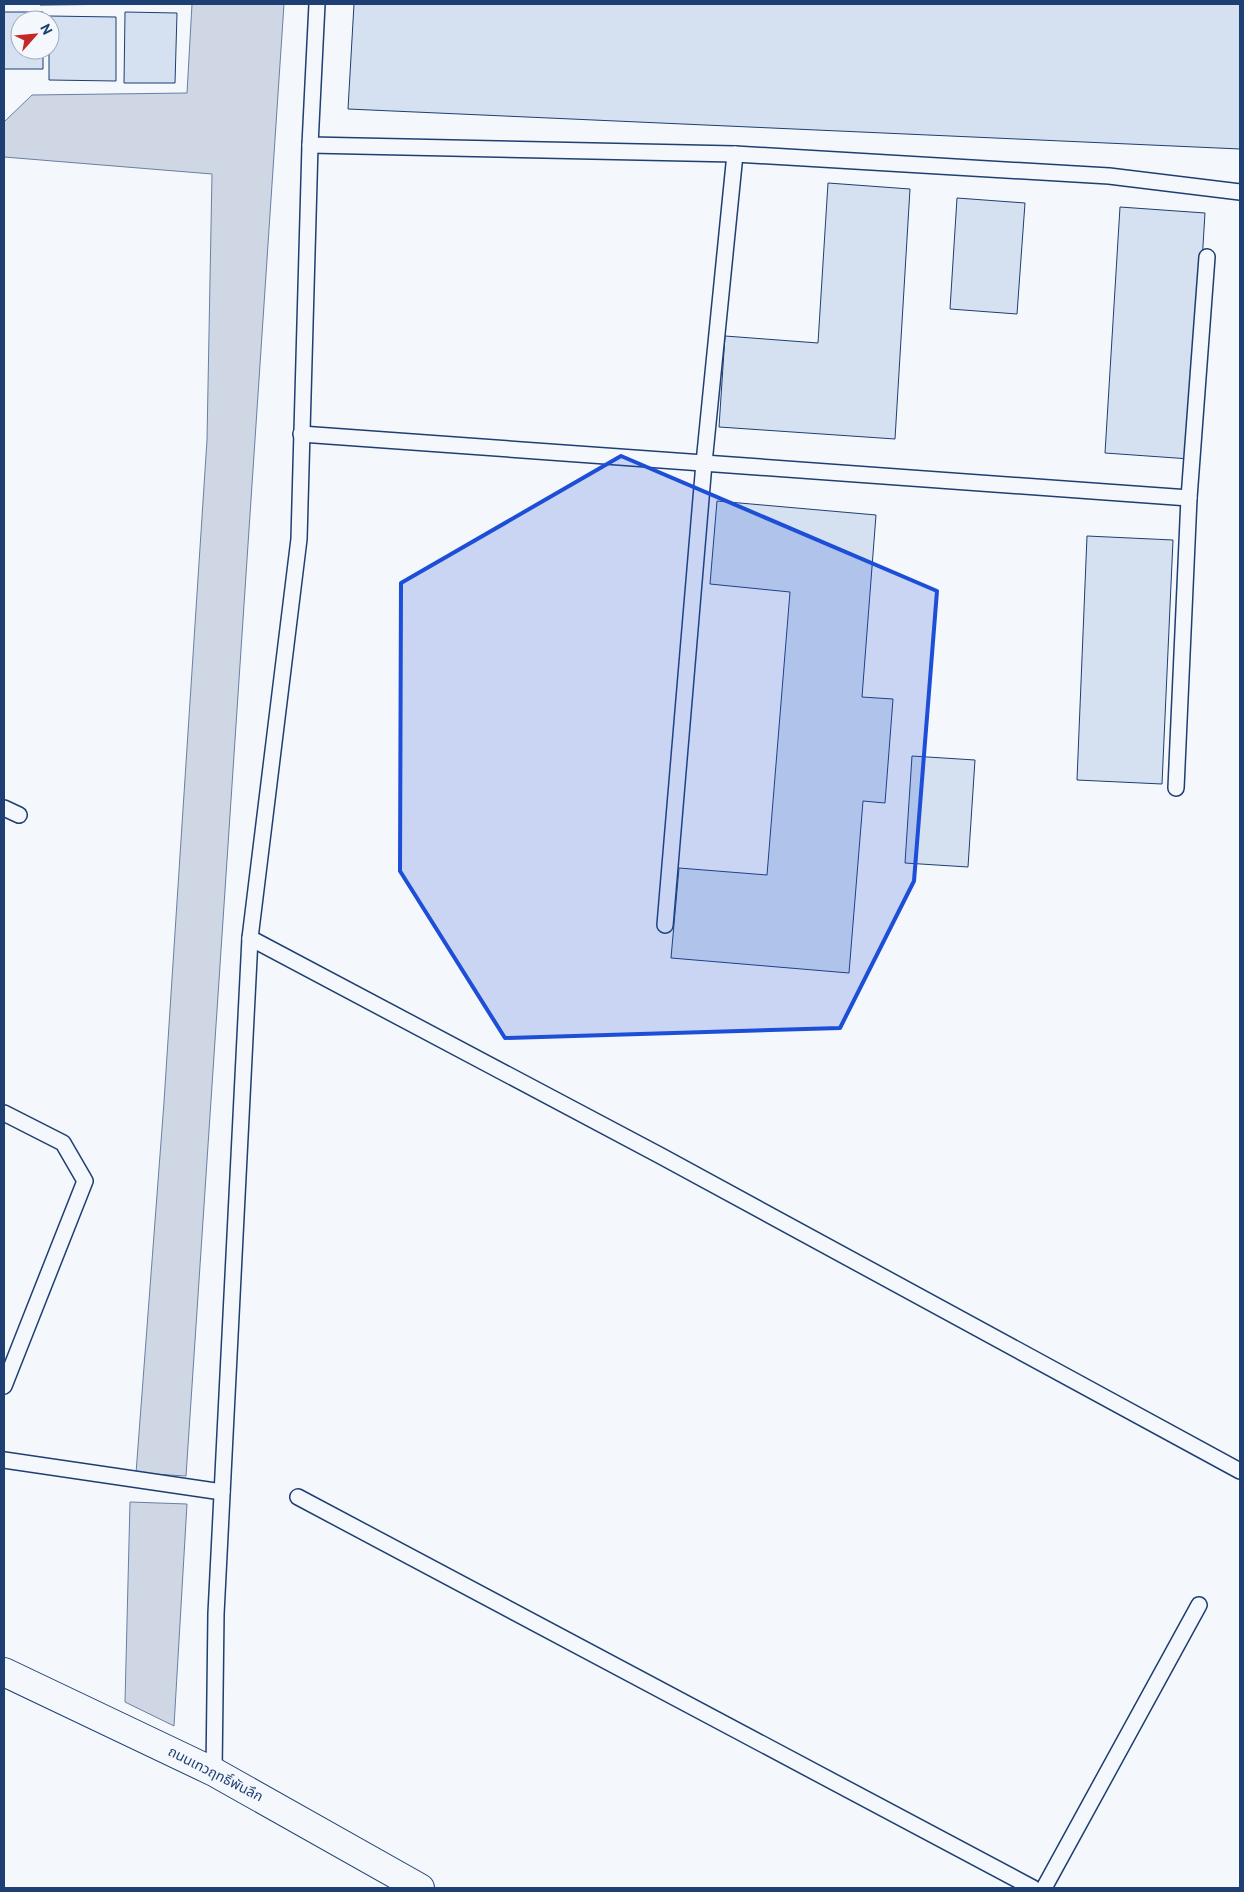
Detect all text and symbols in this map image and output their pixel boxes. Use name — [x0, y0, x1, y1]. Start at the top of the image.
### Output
north arrow — [10, 10, 60, 60]
text: N — [35, 21, 55, 38]
street label: ถนนเทวฤทธิ์พันลึก — [165, 1743, 266, 1806]

